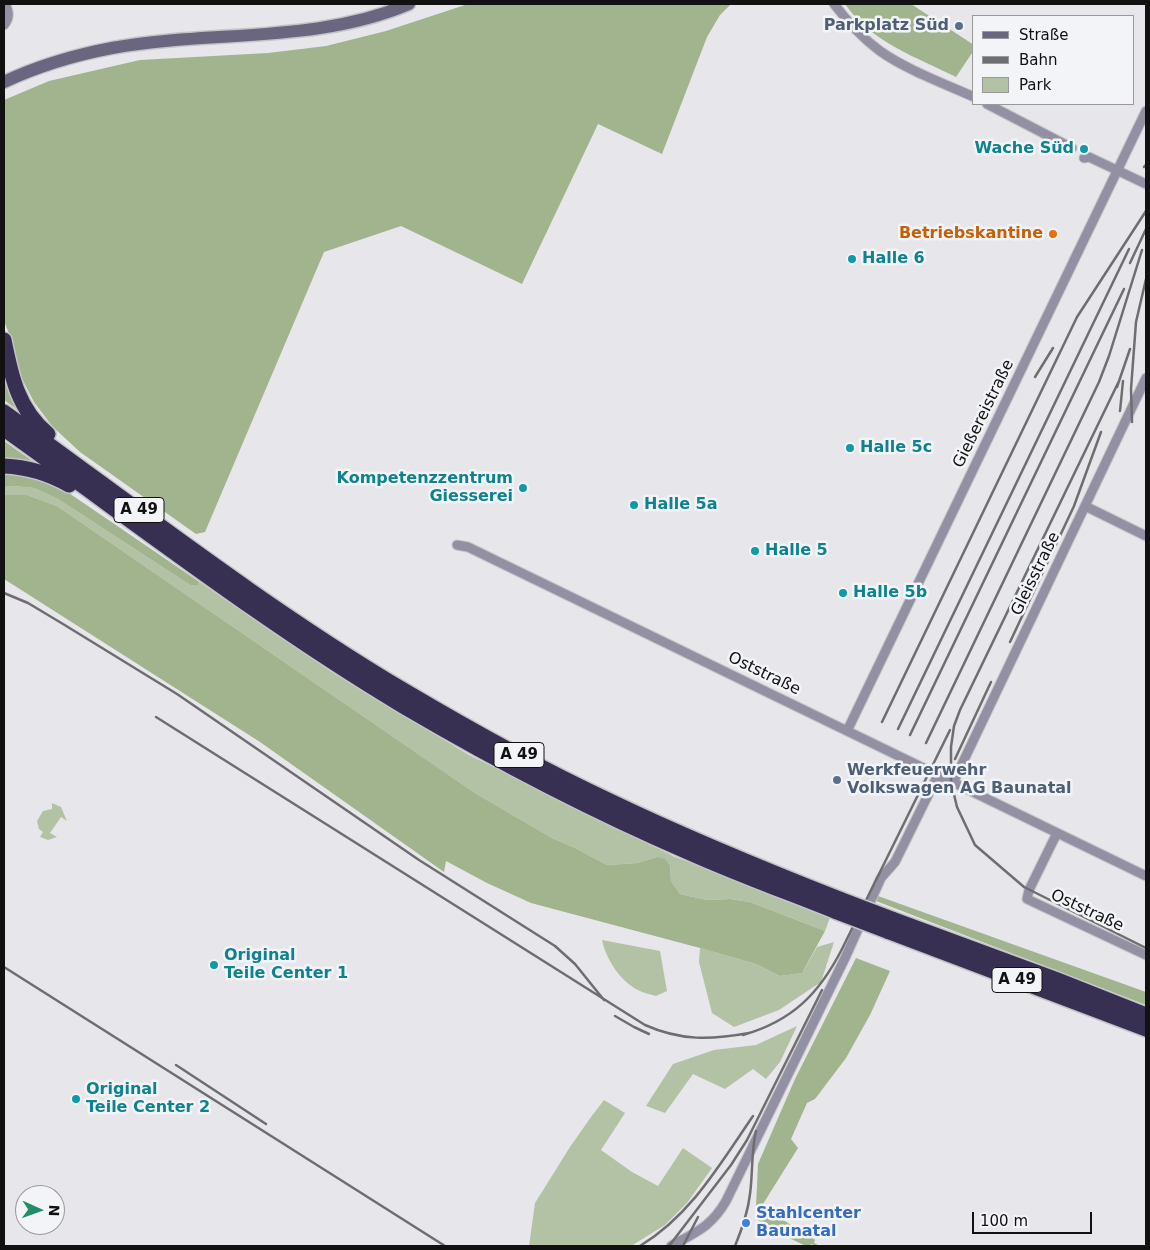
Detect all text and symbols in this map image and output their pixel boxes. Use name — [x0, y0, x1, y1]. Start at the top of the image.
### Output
legend — [972, 15, 1135, 105]
place label: Parkplatz Süd — [824, 16, 949, 36]
marker: Parkplatz Süd — [953, 20, 965, 32]
text: Straße — [1019, 26, 1068, 44]
text: Bahn — [1019, 51, 1058, 69]
text: Park — [1019, 76, 1051, 94]
place label: Wache Süd — [974, 139, 1074, 159]
marker: Wache Süd — [1078, 143, 1090, 155]
place label: Betriebskantine — [899, 224, 1043, 244]
marker: Betriebskantine — [1047, 228, 1059, 240]
place label: Halle 6 — [862, 249, 925, 269]
marker: Halle 6 — [846, 253, 858, 265]
street label: Gießereistraße — [949, 357, 1019, 471]
place label: Halle 5c — [860, 438, 932, 458]
marker: Halle 5c — [844, 442, 856, 454]
place label: Kompetenzzentrum Giesserei — [337, 469, 513, 507]
marker: Kompetenzzentrum Giesserei — [517, 482, 529, 494]
place label: Halle 5a — [644, 495, 718, 515]
road number: A 49 — [114, 498, 164, 522]
marker: Halle 5a — [628, 499, 640, 511]
street label: Gleisstraße — [1008, 529, 1064, 619]
place label: Halle 5 — [765, 541, 828, 561]
marker: Halle 5 — [749, 545, 761, 557]
place label: Halle 5b — [853, 583, 927, 603]
marker: Halle 5b — [837, 587, 849, 599]
street label: Oststraße — [725, 648, 803, 700]
road number: A 49 — [494, 742, 544, 768]
place label: Werkfeuerwehr Volkswagen AG Baunatal — [847, 761, 1072, 799]
marker: Werkfeuerwehr Volkswagen AG Baunatal — [831, 774, 843, 786]
street label: Oststraße — [1048, 886, 1126, 936]
place label: Original Teile Center 1 — [224, 946, 348, 984]
marker: Original Teile Center 1 — [208, 959, 220, 971]
road number: A 49 — [992, 968, 1042, 992]
place label: Original Teile Center 2 — [86, 1080, 210, 1118]
marker: Original Teile Center 2 — [70, 1093, 82, 1105]
north arrow — [15, 1185, 65, 1235]
scale bar — [975, 1202, 1095, 1234]
text: N — [46, 1204, 62, 1217]
place label: Stahlcenter Baunatal — [756, 1204, 861, 1242]
text: 100 m — [980, 1212, 1028, 1230]
marker: Stahlcenter Baunatal — [740, 1217, 752, 1229]

